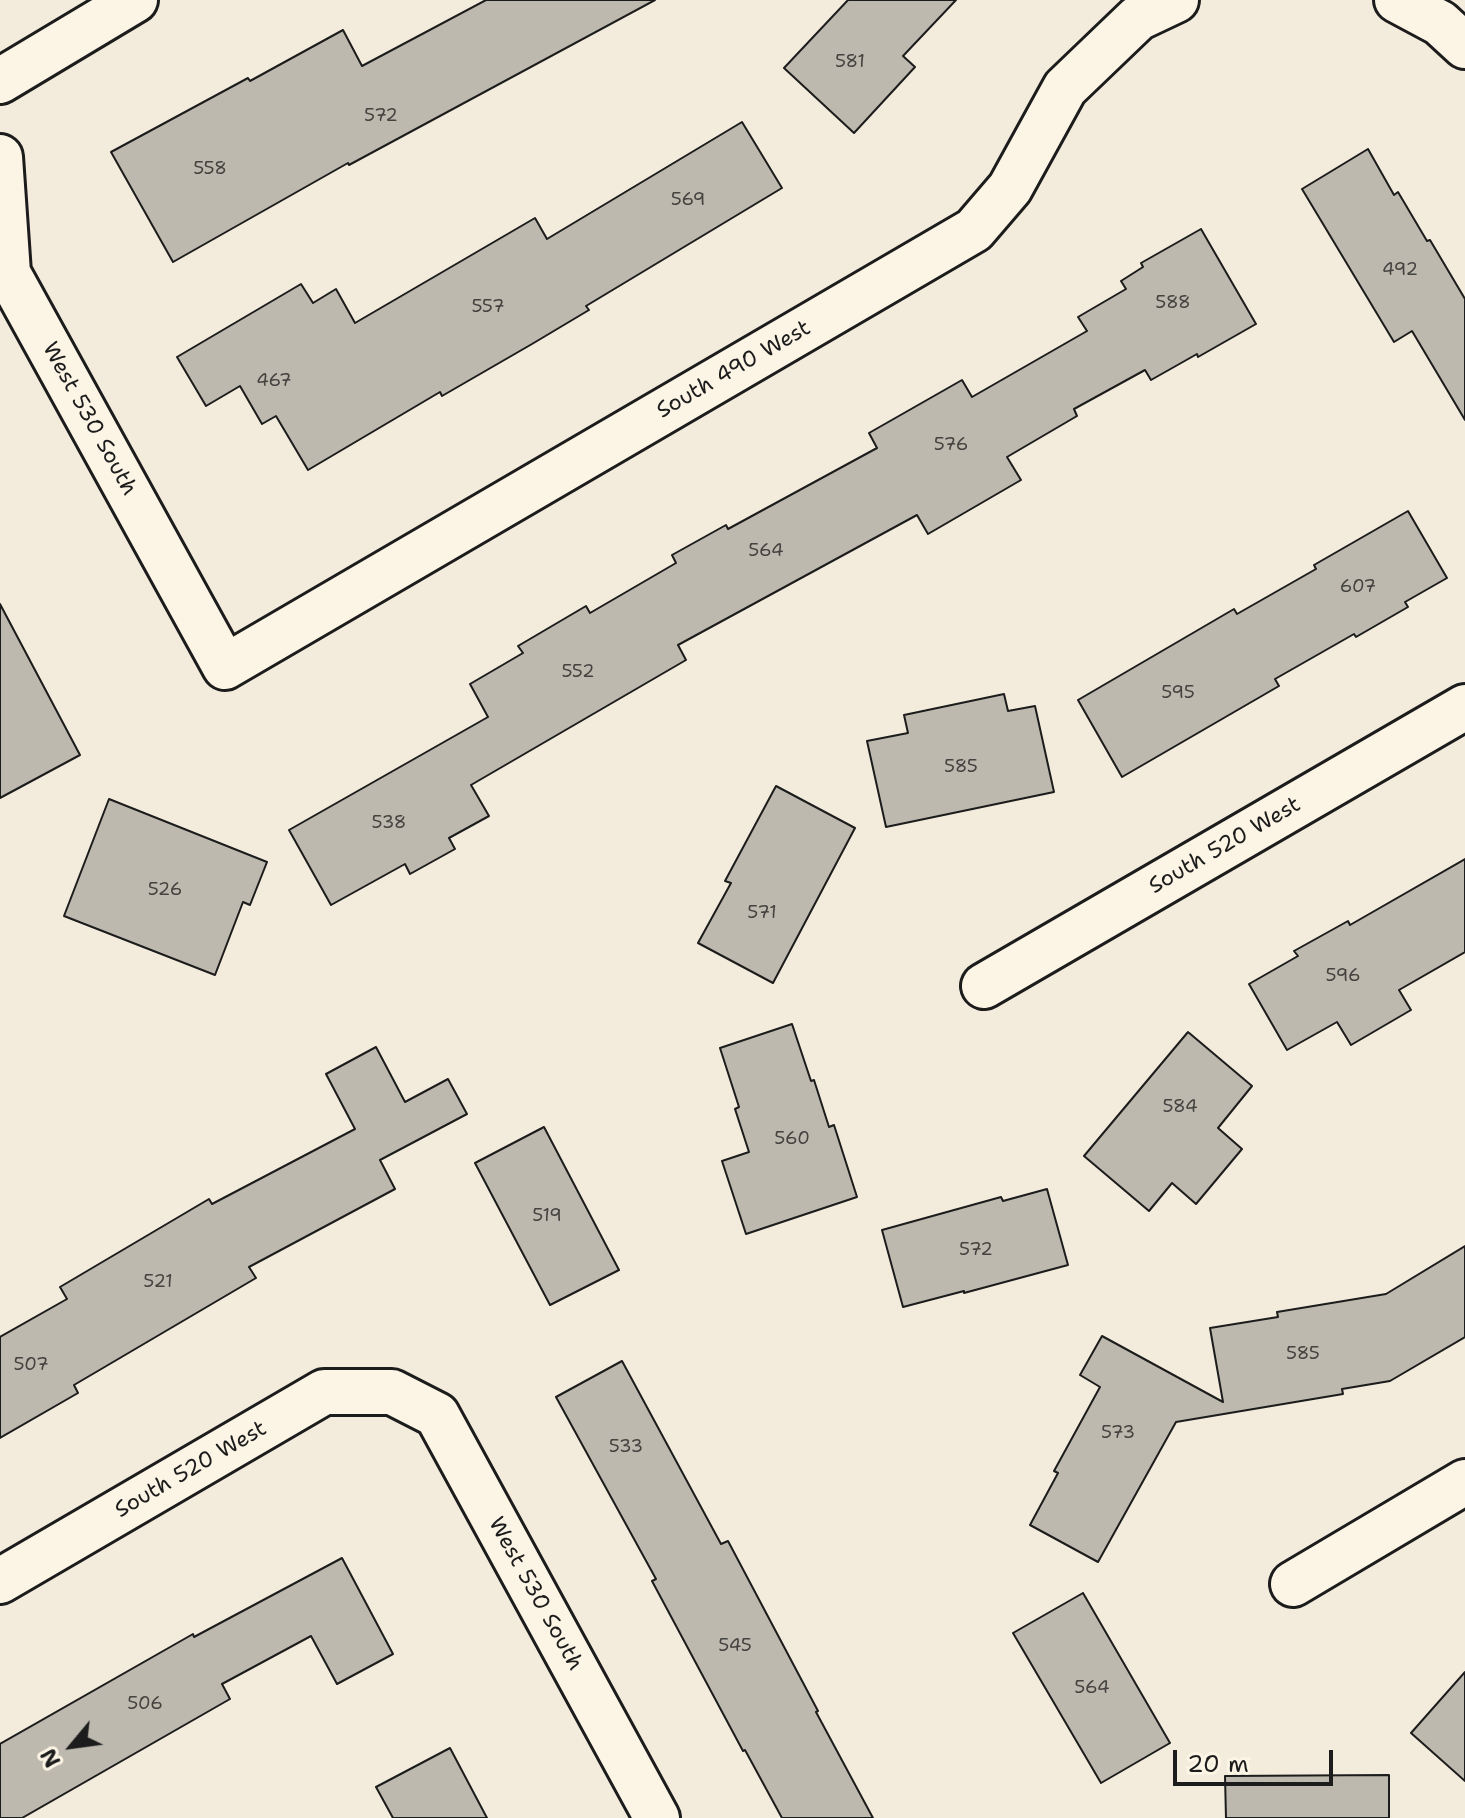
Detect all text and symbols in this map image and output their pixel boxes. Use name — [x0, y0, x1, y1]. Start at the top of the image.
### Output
house number: 581 — [835, 51, 865, 73]
house number: 572 — [364, 105, 398, 127]
house number: 558 — [193, 158, 227, 180]
house number: 569 — [671, 189, 705, 211]
house number: 492 — [1382, 259, 1418, 281]
house number: 588 — [1155, 292, 1191, 314]
house number: 557 — [471, 296, 505, 318]
street label: South 490 West — [652, 315, 816, 425]
street label: West 530 South — [36, 338, 142, 500]
house number: 467 — [256, 370, 292, 392]
house number: 576 — [934, 434, 968, 456]
house number: 564 — [748, 540, 784, 562]
house number: 607 — [1340, 576, 1376, 598]
house number: 552 — [561, 661, 595, 683]
house number: 595 — [1161, 682, 1195, 704]
house number: 585 — [944, 756, 978, 778]
street label: South 520 West — [1144, 792, 1306, 900]
house number: 538 — [372, 812, 406, 834]
house number: 526 — [148, 879, 182, 901]
house number: 571 — [747, 902, 777, 924]
house number: 596 — [1326, 965, 1360, 987]
house number: 584 — [1162, 1096, 1198, 1118]
house number: 560 — [774, 1128, 810, 1150]
house number: 519 — [532, 1205, 562, 1227]
house number: 572 — [959, 1239, 993, 1261]
house number: 521 — [143, 1271, 173, 1293]
house number: 585 — [1286, 1343, 1320, 1365]
house number: 507 — [13, 1354, 49, 1376]
street label: South 520 West — [110, 1416, 272, 1524]
house number: 573 — [1101, 1422, 1135, 1444]
house number: 533 — [609, 1436, 643, 1458]
street label: West 530 South — [482, 1513, 588, 1675]
house number: 545 — [718, 1635, 752, 1657]
house number: 564 — [1074, 1677, 1110, 1699]
house number: 506 — [127, 1693, 163, 1715]
north arrow — [32, 1706, 112, 1786]
scale bar — [1177, 1734, 1337, 1784]
text: N — [34, 1743, 67, 1773]
text: 20 m — [1187, 1748, 1249, 1780]

